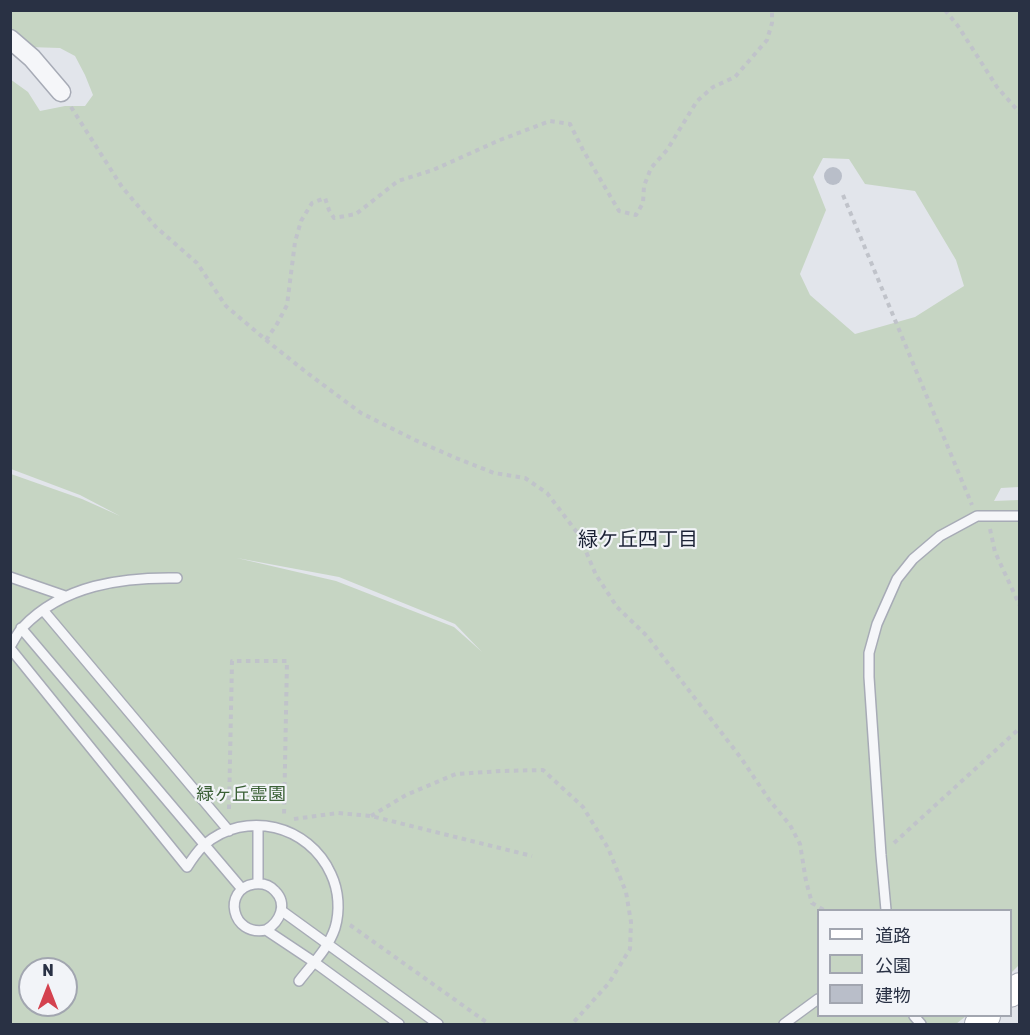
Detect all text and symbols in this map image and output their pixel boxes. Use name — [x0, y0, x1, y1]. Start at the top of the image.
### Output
district label: 緑ケ丘四丁目 — [578, 528, 698, 552]
park label: 緑ヶ丘霊園 — [196, 784, 286, 806]
legend — [817, 909, 1012, 1017]
text: 道路 — [875, 925, 911, 947]
text: 公園 — [875, 955, 911, 977]
north arrow — [18, 957, 78, 1017]
text: N — [42, 961, 54, 980]
text: 建物 — [875, 985, 911, 1007]

